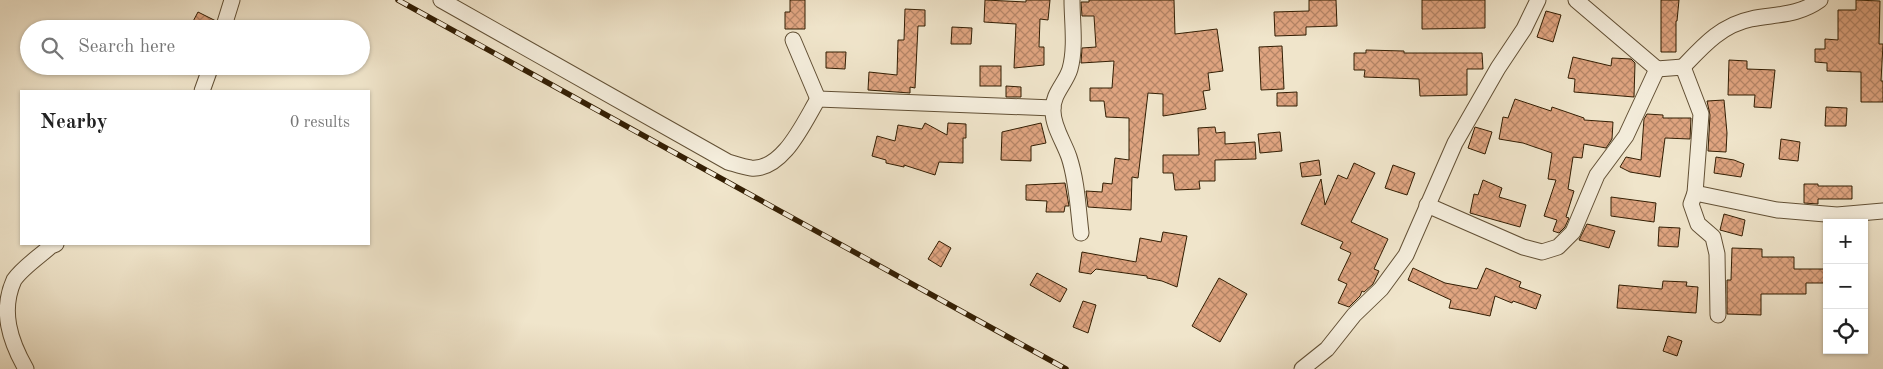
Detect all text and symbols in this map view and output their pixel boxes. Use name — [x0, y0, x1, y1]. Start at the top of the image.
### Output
search box — [20, 20, 370, 75]
icon: search — [38, 34, 66, 62]
text: Search here — [78, 38, 175, 57]
text: Nearby — [40, 112, 108, 133]
text: 0 results — [290, 115, 350, 131]
map controls — [1823, 219, 1868, 354]
button: + — [1823, 219, 1868, 264]
button: − — [1823, 264, 1868, 309]
button: locate — [1823, 309, 1868, 354]

